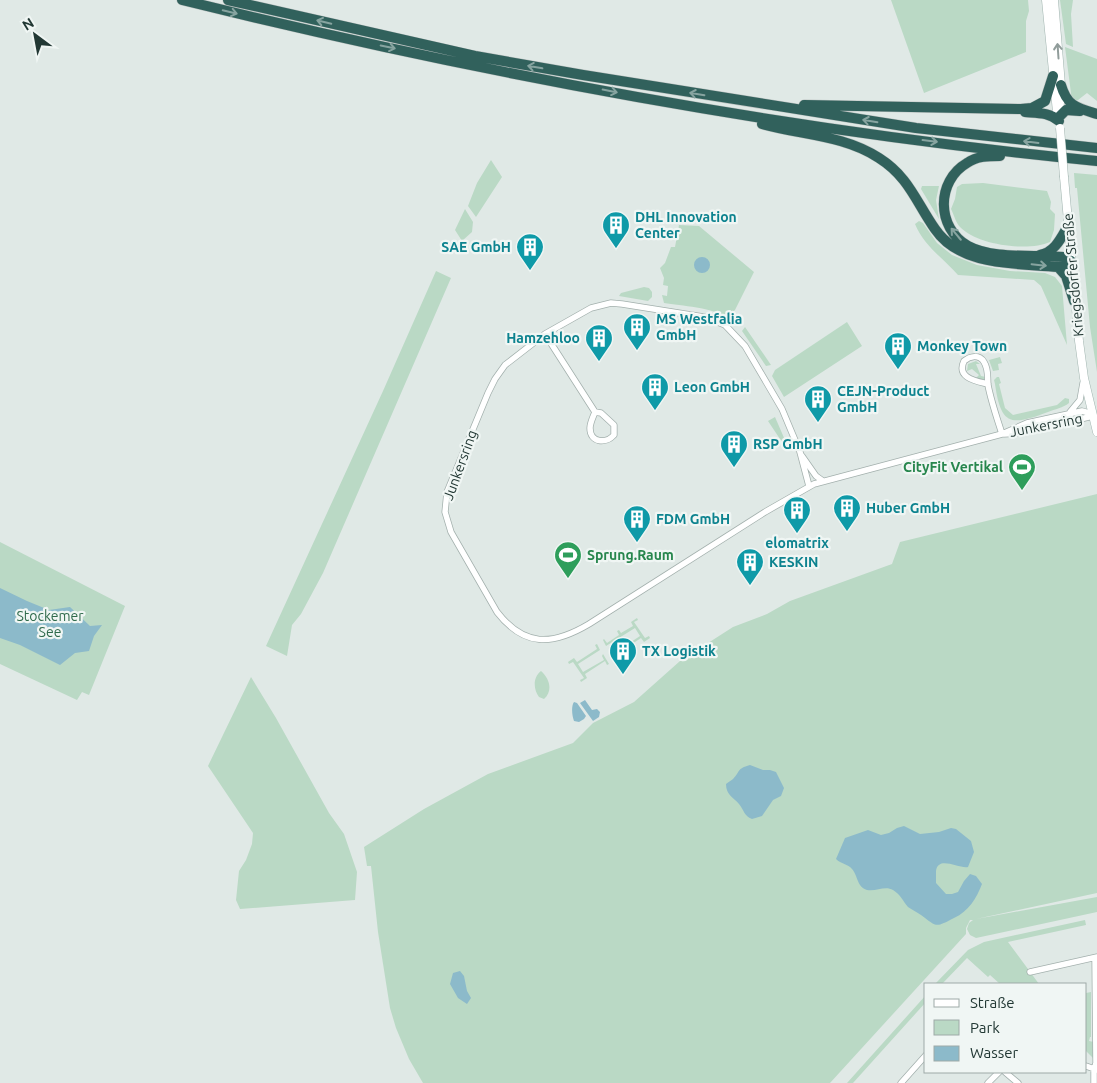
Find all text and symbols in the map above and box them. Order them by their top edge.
one-way arrow [221,8,237,17]
north arrow [10,10,60,60]
text: N [19,14,37,34]
one-way arrow [317,17,333,26]
one-way arrow [380,43,396,52]
one-way arrow [1054,44,1063,60]
one-way arrow [527,61,543,71]
one-way arrow [601,87,617,97]
one-way arrow [689,88,705,98]
one-way arrow [862,116,878,126]
one-way arrow [921,137,937,147]
one-way arrow [1023,137,1039,147]
place label: DHL Innovation Center [635,209,737,241]
building icon: DHL Innovation Center [601,210,631,249]
street label: Kriegsdorfer Straße [1060,213,1086,337]
one-way arrow [951,228,962,241]
building icon: SAE GmbH [515,232,545,271]
place label: SAE GmbH [441,239,511,255]
one-way arrow [1031,261,1047,270]
place label: MS Westfalia GmbH [656,311,742,343]
building icon: MS Westfalia GmbH [622,312,652,351]
building icon: Hamzehloo [584,323,614,362]
place label: Hamzehloo [506,330,580,346]
building icon: Monkey Town [883,331,913,370]
place label: Monkey Town [917,338,1007,354]
building icon: Leon GmbH [640,372,670,411]
place label: Leon GmbH [674,379,750,395]
place label: CEJN-Product GmbH [837,383,929,415]
building icon: CEJN-Product GmbH [803,384,833,423]
street label: Junkersring [1008,410,1084,440]
street label: Junkersring [440,428,480,502]
building icon: RSP GmbH [719,429,749,468]
place label: RSP GmbH [753,436,823,452]
sports icon: CityFit Vertikal [1007,452,1037,491]
place label: CityFit Vertikal [903,459,1003,475]
building icon: Huber GmbH [832,493,862,532]
building icon: elomatrix [782,495,812,534]
place label: Huber GmbH [866,500,950,516]
building icon: FDM GmbH [622,504,652,543]
place label: FDM GmbH [656,511,730,527]
place label: elomatrix [765,535,829,551]
sports icon: Sprung.Raum [553,540,583,579]
place label: Sprung.Raum [587,547,674,563]
building icon: KESKIN [735,547,765,586]
place label: KESKIN [769,554,819,570]
park label: Stockemer See [16,608,84,640]
building icon: TX Logistik [608,636,638,675]
place label: TX Logistik [642,643,716,659]
legend [924,983,1087,1073]
text: Straße [970,994,1014,1011]
text: Park [970,1019,1000,1036]
text: Wasser [970,1044,1019,1061]

